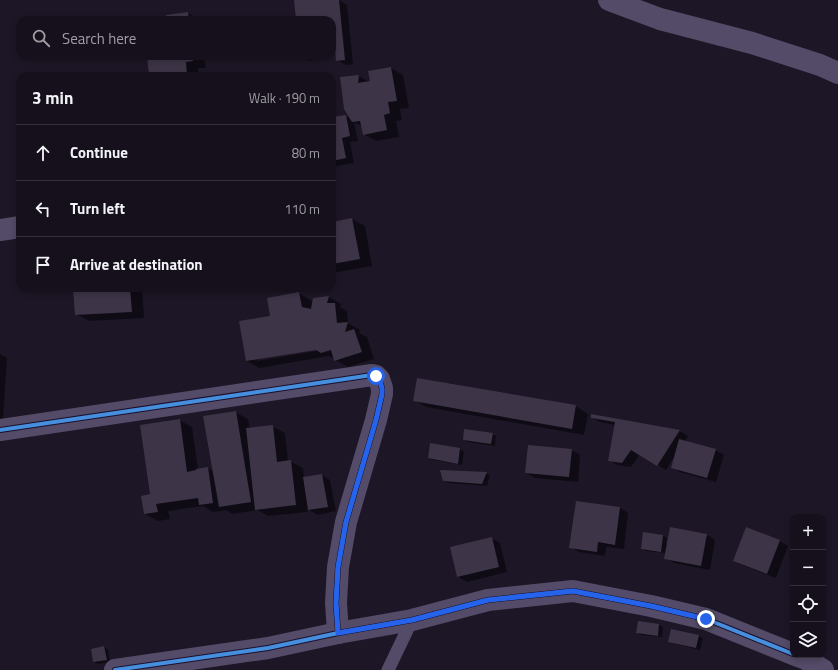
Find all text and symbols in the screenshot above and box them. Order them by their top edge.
search box [16,16,336,60]
icon: search [30,27,52,49]
text: Search here [62,27,136,50]
text: 3 min [32,85,73,111]
text: Walk · 190 m [249,88,320,108]
text: Continue [70,141,128,164]
icon: ahead [32,142,54,164]
text: 80 m [292,143,320,163]
text: Turn left [70,197,125,220]
icon: left [32,198,54,220]
text: 110 m [284,199,320,219]
text: Arrive at destination [70,253,203,276]
icon: arrive [32,254,54,276]
route start [367,367,385,385]
map controls [790,514,826,658]
button: + [790,514,826,550]
button: − [790,550,826,586]
button: locate [790,586,826,622]
route end [697,610,715,628]
button: layers [790,622,826,658]

